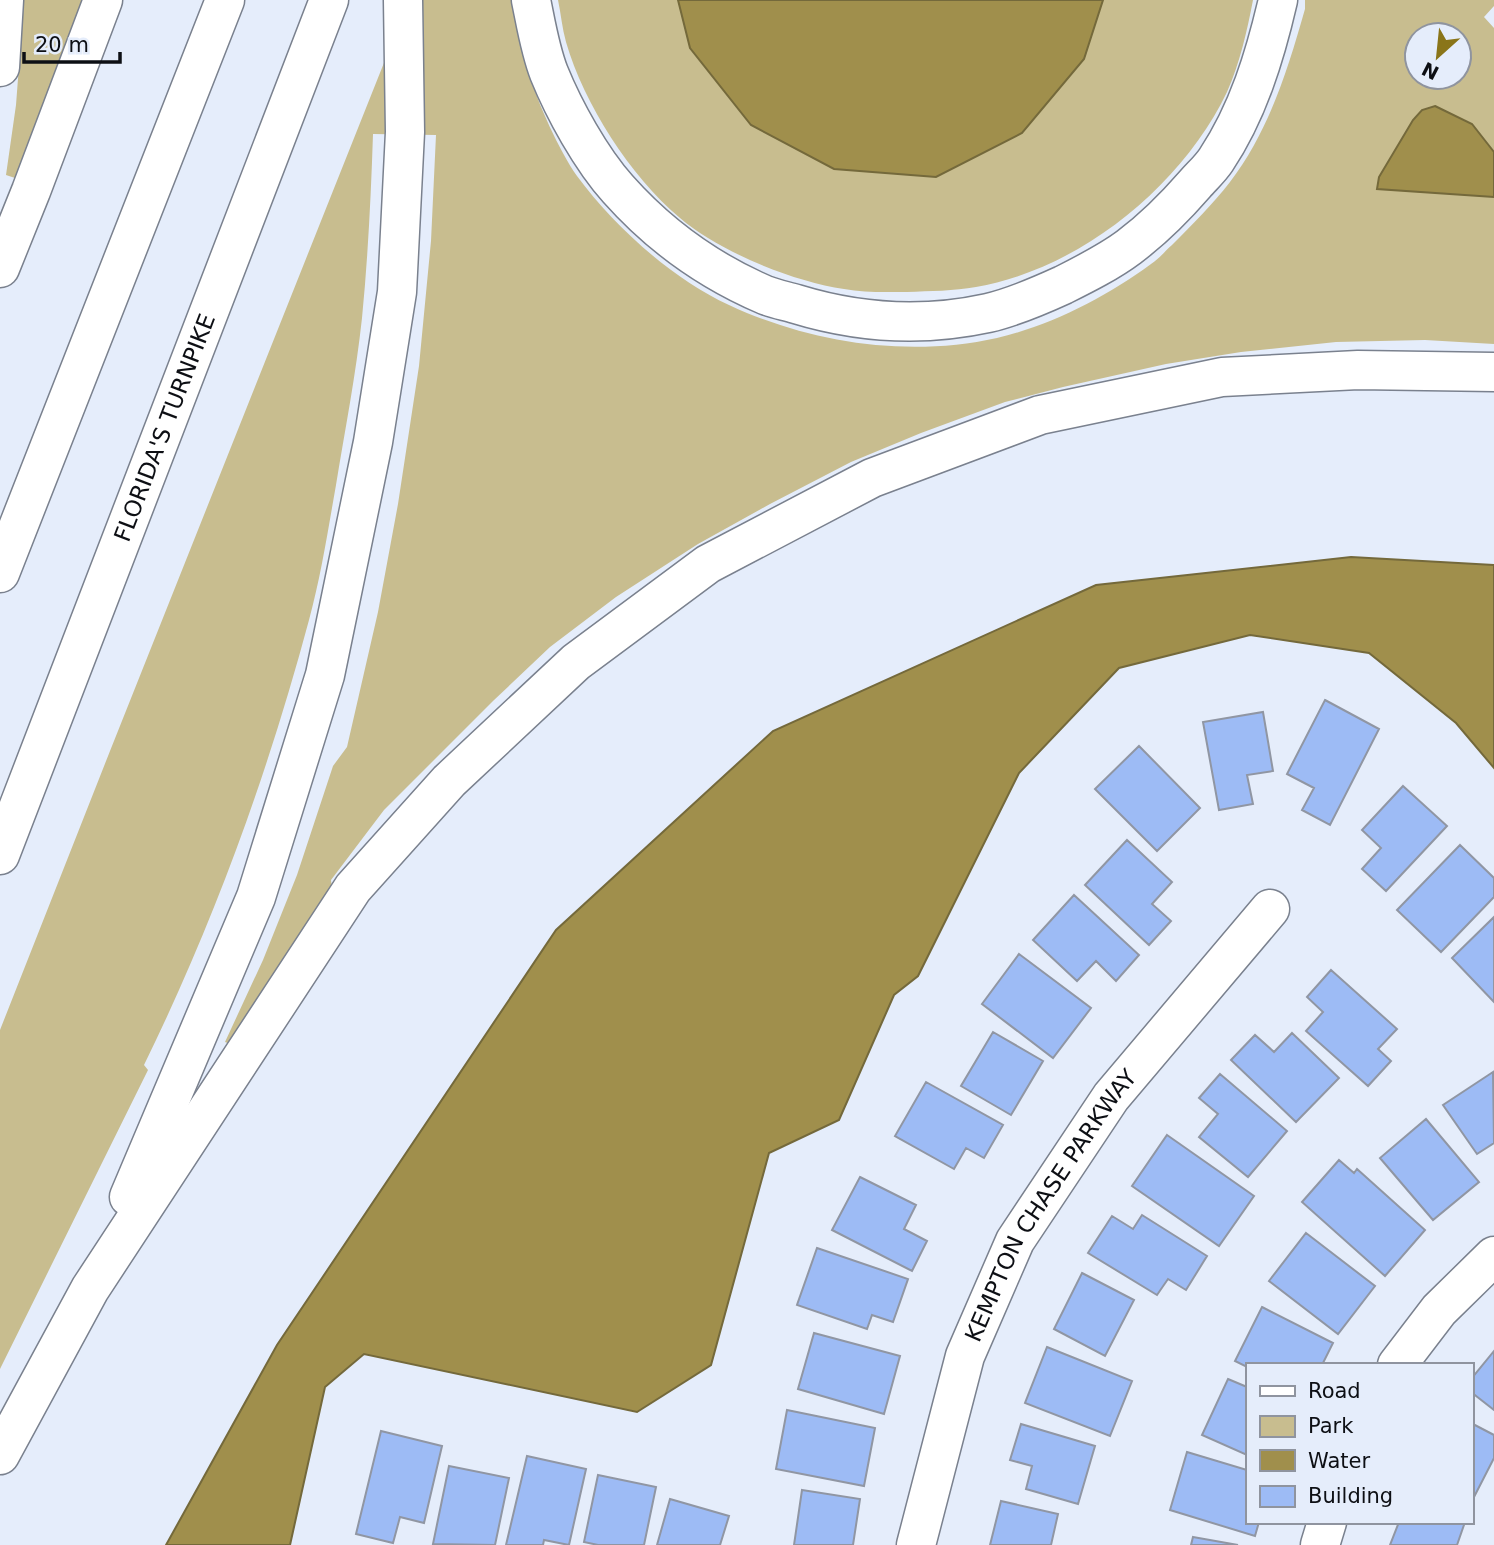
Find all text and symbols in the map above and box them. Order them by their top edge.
scale bar [24,21,121,65]
north arrow [1403,21,1473,91]
text: 20 m [35,33,89,57]
text: N [1418,58,1442,85]
street label: FLORIDA'S TURNPIKE [109,310,220,545]
street label: KEMPTON CHASE PARKWAY [960,1063,1142,1346]
legend [1246,1363,1473,1524]
text: Road [1308,1379,1361,1403]
text: Park [1308,1414,1354,1438]
text: Water [1308,1449,1370,1473]
text: Building [1308,1484,1393,1508]

